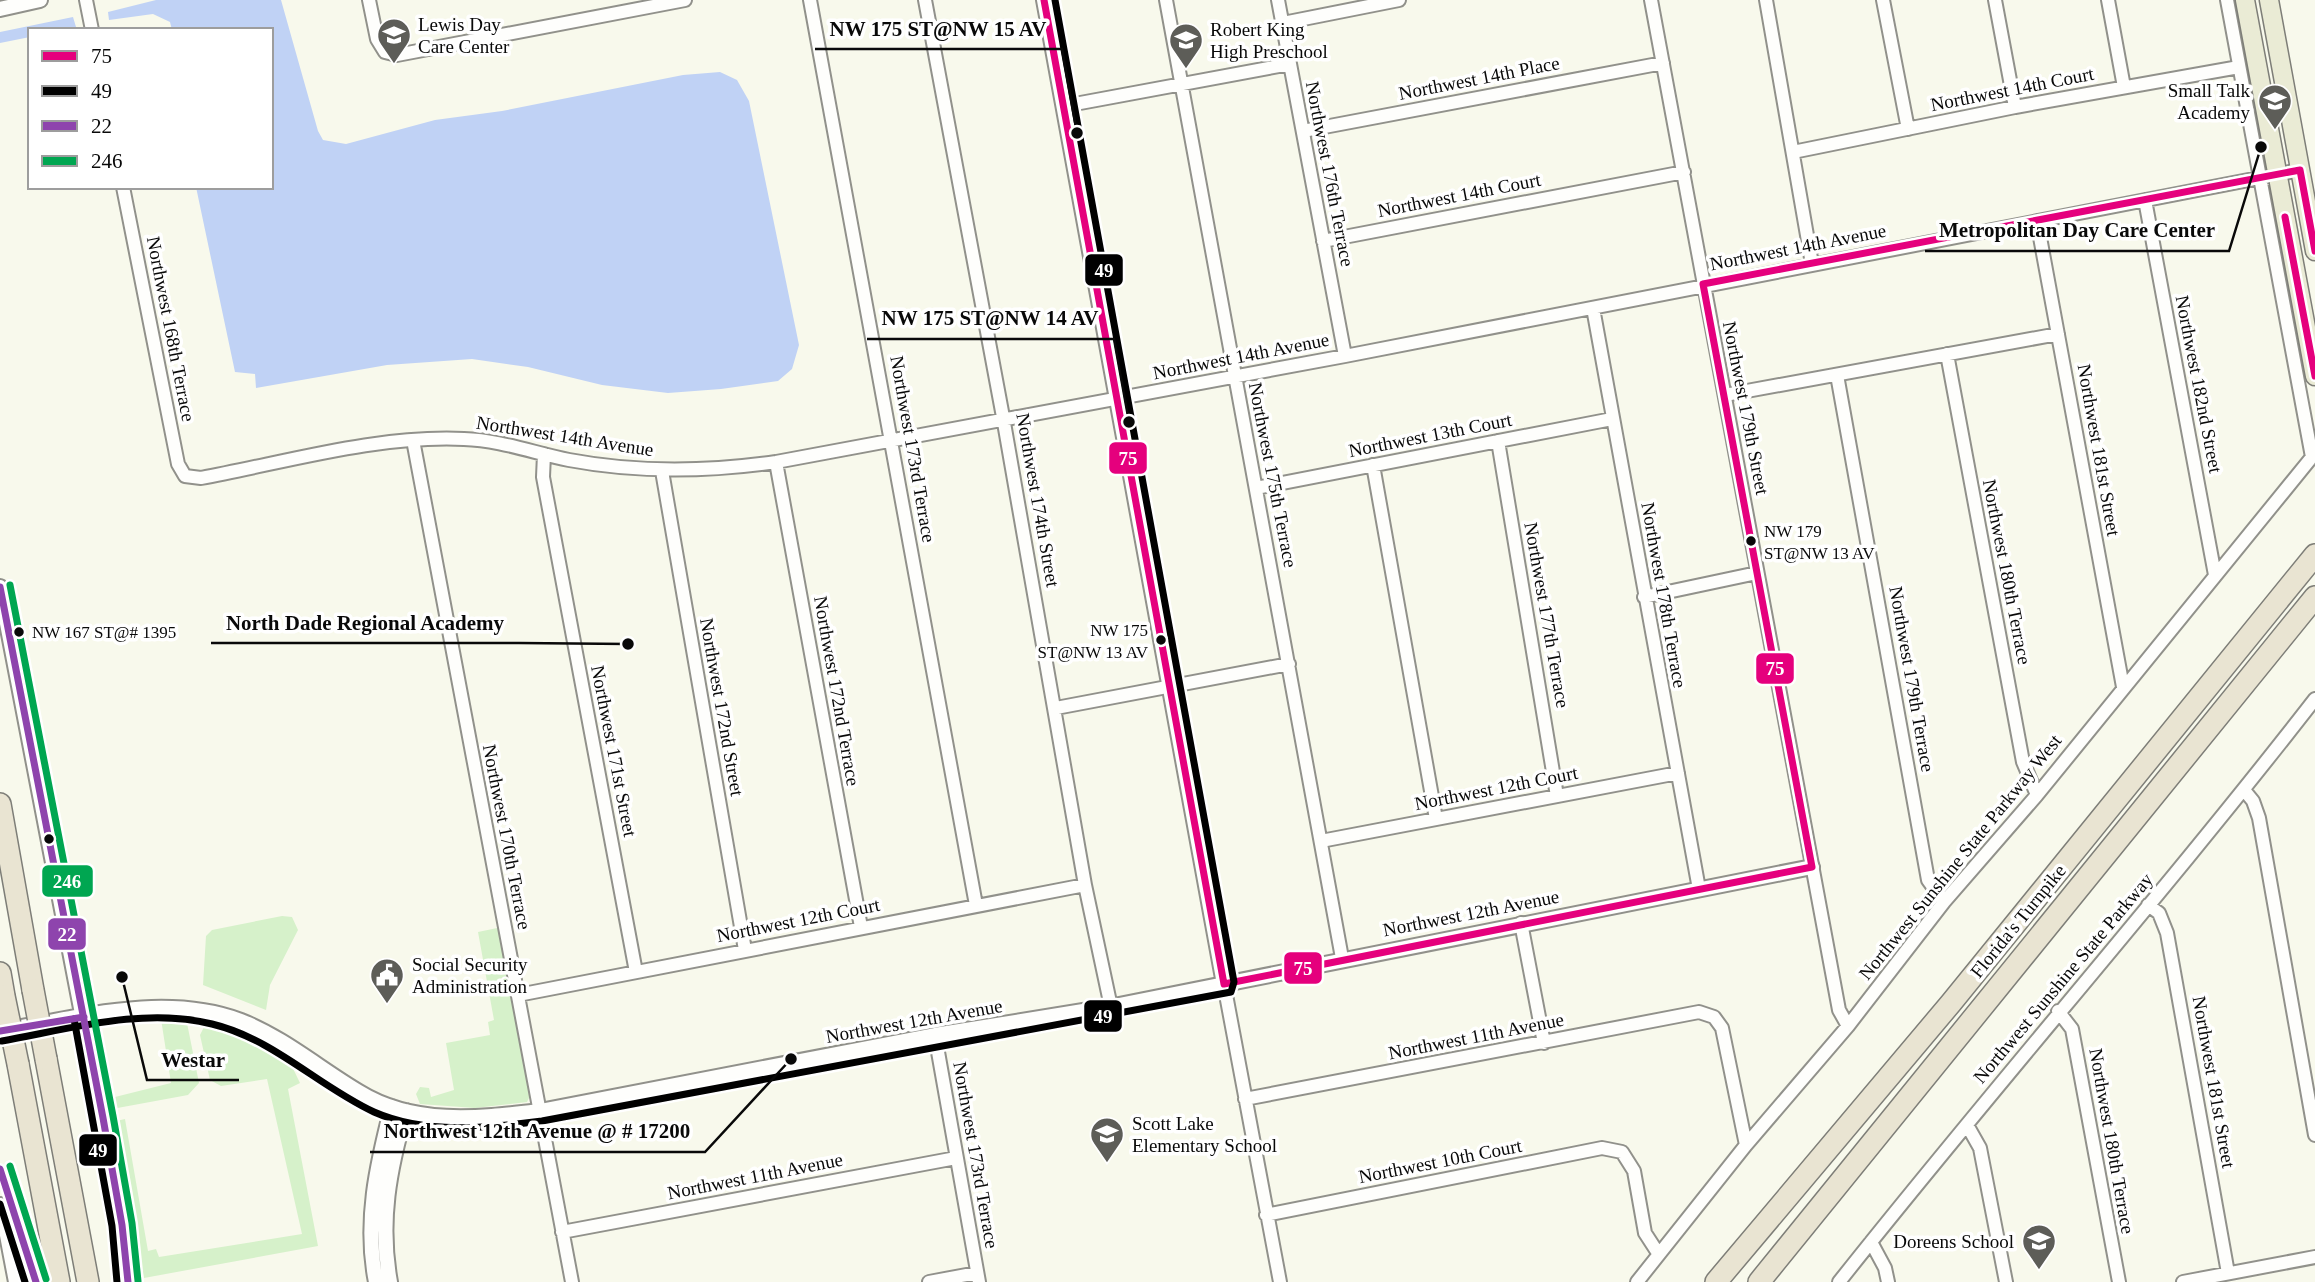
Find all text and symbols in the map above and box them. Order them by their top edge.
callout: NW 175 ST@NW 15 AV [815,7,1062,49]
place label: Lewis Day Care Center [418,14,510,57]
school or university icon: Lewis Day Care Center [375,16,413,65]
text: NW 175 ST@NW 15 AV [830,17,1046,41]
place label: Robert King High Preschool [1210,19,1328,62]
school or university icon: Robert King High Preschool [1167,21,1205,70]
legend [28,28,273,189]
text: 75 [91,44,112,68]
street label: Northwest 14th Place [1397,52,1561,104]
street label: Northwest 14th Court [1929,63,2096,115]
text: 49 [91,79,112,103]
street label: Northwest 176th Terrace [1302,80,1358,268]
place label: Small Talk Academy [2168,80,2251,123]
school or university icon: Small Talk Academy [2256,82,2294,131]
text: 22 [91,114,112,138]
text: 246 [91,149,123,173]
street label: Northwest 14th Court [1376,169,1543,221]
callout: Metropolitan Day Care Center [1925,209,2229,251]
text: Metropolitan Day Care Center [1939,218,2215,242]
street label: Northwest 14th Avenue [1708,220,1888,274]
street label: Northwest 168th Terrace [143,235,199,423]
line badge: 49 [1084,253,1124,287]
text: 49 [1095,260,1114,281]
street label: Northwest 182nd Street [2171,293,2227,475]
callout: NW 175 ST@NW 14 AV [867,297,1114,339]
text: NW 175 ST@NW 14 AV [882,306,1098,330]
street label: Northwest 179th Street [1719,319,1773,497]
street label: Northwest 14th Avenue [1151,329,1331,383]
street label: Northwest 173rd Terrace [886,354,940,544]
street label: Northwest 181st Street [2074,362,2125,538]
street label: Northwest 175th Terrace [1245,381,1301,569]
street label: Northwest 13th Court [1347,409,1514,461]
street label: Northwest 174th Street [1012,411,1064,589]
street label: Northwest 14th Avenue [475,412,655,460]
line badge: 75 [1108,441,1148,475]
text: 75 [1119,448,1138,469]
street label: Northwest 180th Terrace [1979,478,2035,666]
street label: Northwest 178th Terrace [1637,500,1691,690]
street label: Northwest 177th Terrace [1520,520,1574,710]
place label: NW 179 ST@NW 13 AV [1764,522,1875,563]
marker: NW 179 ST@NW 13 AV [1744,534,1758,548]
street label: Northwest 179th Terrace [1885,584,1939,774]
street label: Northwest 172nd Terrace [810,594,864,788]
callout: North Dade Regional Academy [211,601,519,643]
text: North Dade Regional Academy [226,611,505,635]
street label: Northwest 172nd Street [696,616,748,798]
place label: NW 175 ST@NW 13 AV [1038,621,1149,662]
place label: NW 167 ST@# 1395 [32,623,176,642]
marker: NW 167 ST@# 1395 [12,625,26,639]
marker: NW 175 ST@NW 13 AV [1154,633,1168,647]
line badge: 75 [1755,652,1795,685]
text: 75 [1766,658,1785,679]
street label: Northwest 171st Street [587,664,641,839]
street label: Northwest Sunshine State Parkway West [1854,729,2066,985]
street label: Northwest 170th Terrace [479,743,535,931]
street label: Northwest 12th Court [1413,762,1580,814]
unlabelled marker [42,832,56,846]
street label: Florida's Turnpike [1966,860,2070,982]
line badge: 246 [41,864,94,898]
street label: Northwest Sunshine State Parkway [1968,868,2158,1088]
text: 246 [53,871,81,892]
street label: Northwest 12th Avenue [1381,886,1561,940]
street label: Northwest 12th Court [715,894,882,946]
line badge: 22 [47,917,87,951]
text: 22 [58,924,77,945]
line badge: 75 [1283,951,1323,985]
place label: Social Security Administration [412,954,528,997]
public building icon: Social Security Administration [368,956,406,1005]
text: 75 [1294,958,1313,979]
street label: Northwest 181st Street [2189,994,2240,1170]
street label: Northwest 12th Avenue [824,995,1004,1047]
line badge: 49 [1083,999,1123,1033]
text: 49 [1094,1006,1113,1027]
street label: Northwest 11th Avenue [1386,1009,1566,1063]
callout: Westar [147,1038,239,1080]
street label: Northwest 180th Terrace [2085,1046,2139,1236]
text: Westar [161,1048,225,1072]
street label: Northwest 173rd Terrace [949,1060,1003,1250]
callout: Northwest 12th Avenue @ # 17200 [370,1110,705,1152]
place label: Scott Lake Elementary School [1132,1113,1277,1156]
school or university icon: Scott Lake Elementary School [1088,1115,1126,1164]
text: Northwest 12th Avenue @ # 17200 [384,1119,690,1143]
line badge: 49 [78,1133,118,1167]
street label: Northwest 10th Court [1357,1135,1524,1187]
text: 49 [89,1140,108,1161]
street label: Northwest 11th Avenue [665,1149,845,1203]
school or university icon: Doreens School [2020,1222,2058,1271]
place label: Doreens School [1893,1231,2014,1252]

